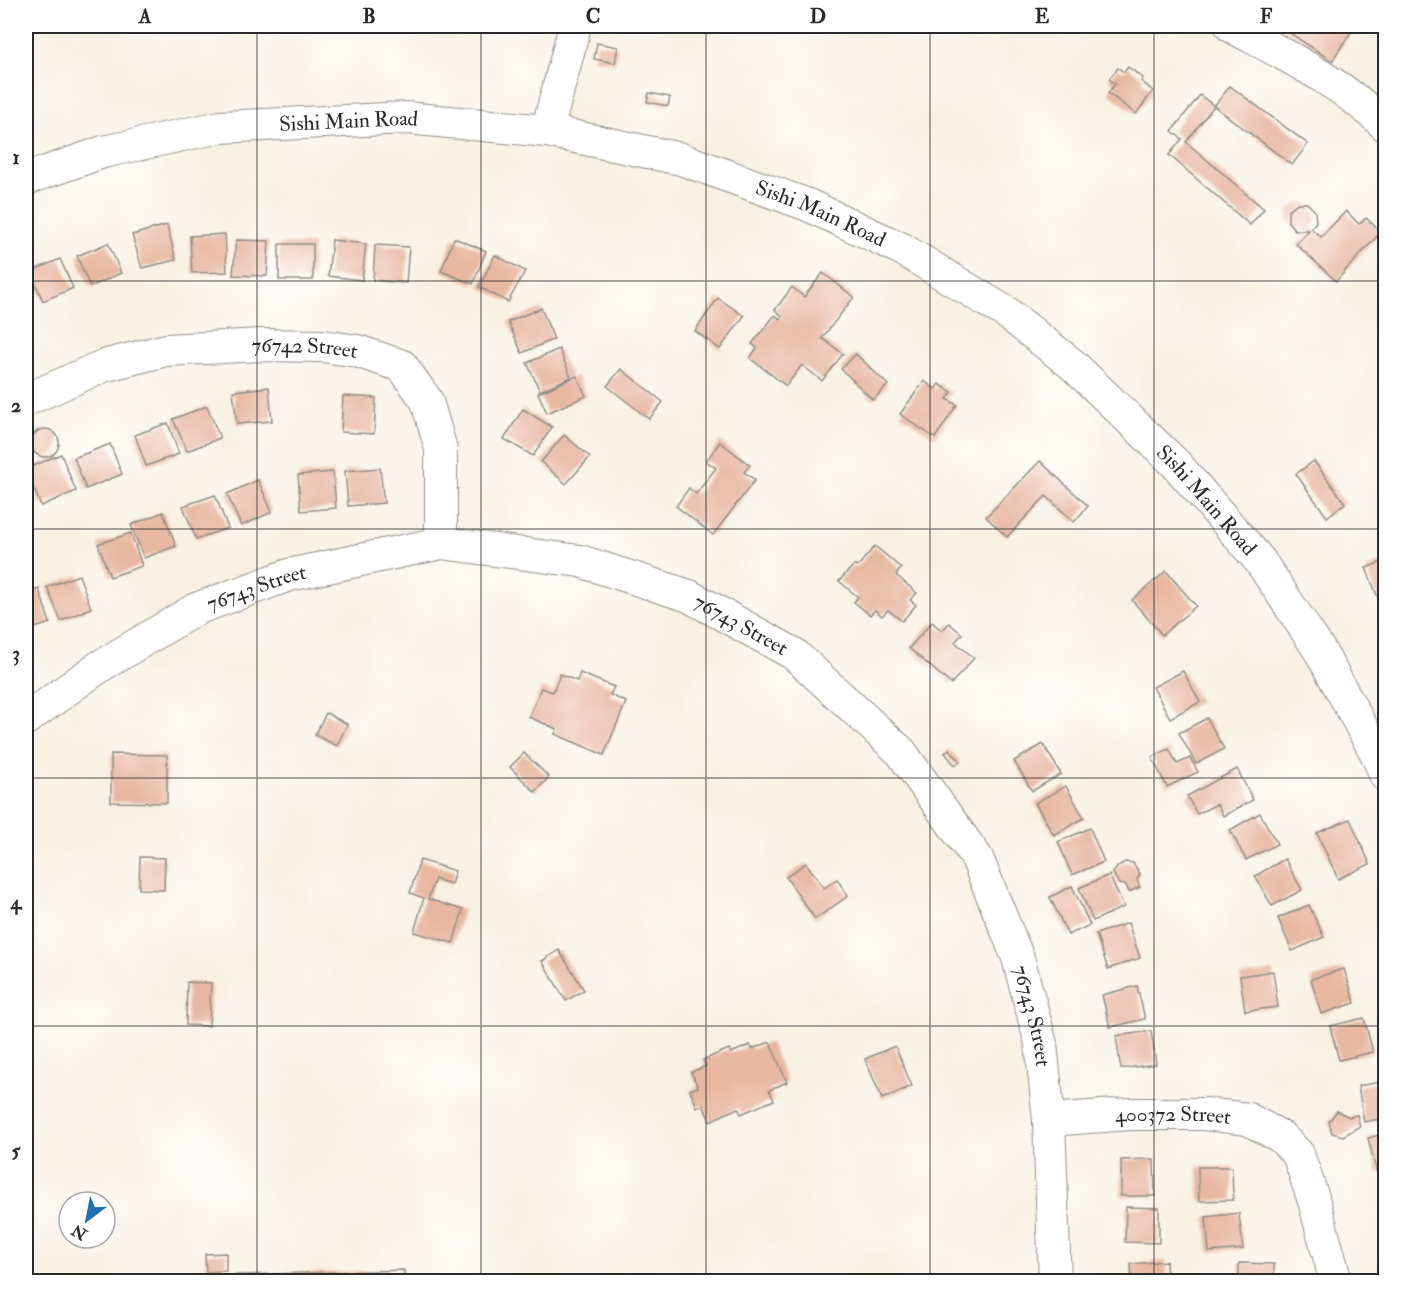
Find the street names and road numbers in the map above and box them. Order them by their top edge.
street label: Sishi Main Road [279,105,420,138]
street label: Sishi Main Road [752,174,891,254]
street label: 76742 Street [251,332,360,365]
street label: Sishi Main Road [1150,439,1263,562]
street label: 76743 Street [203,559,309,618]
street label: 76743 Street [689,588,793,662]
street label: 76743 Street [1007,962,1056,1068]
street label: 400372 Street [1114,1101,1232,1131]

